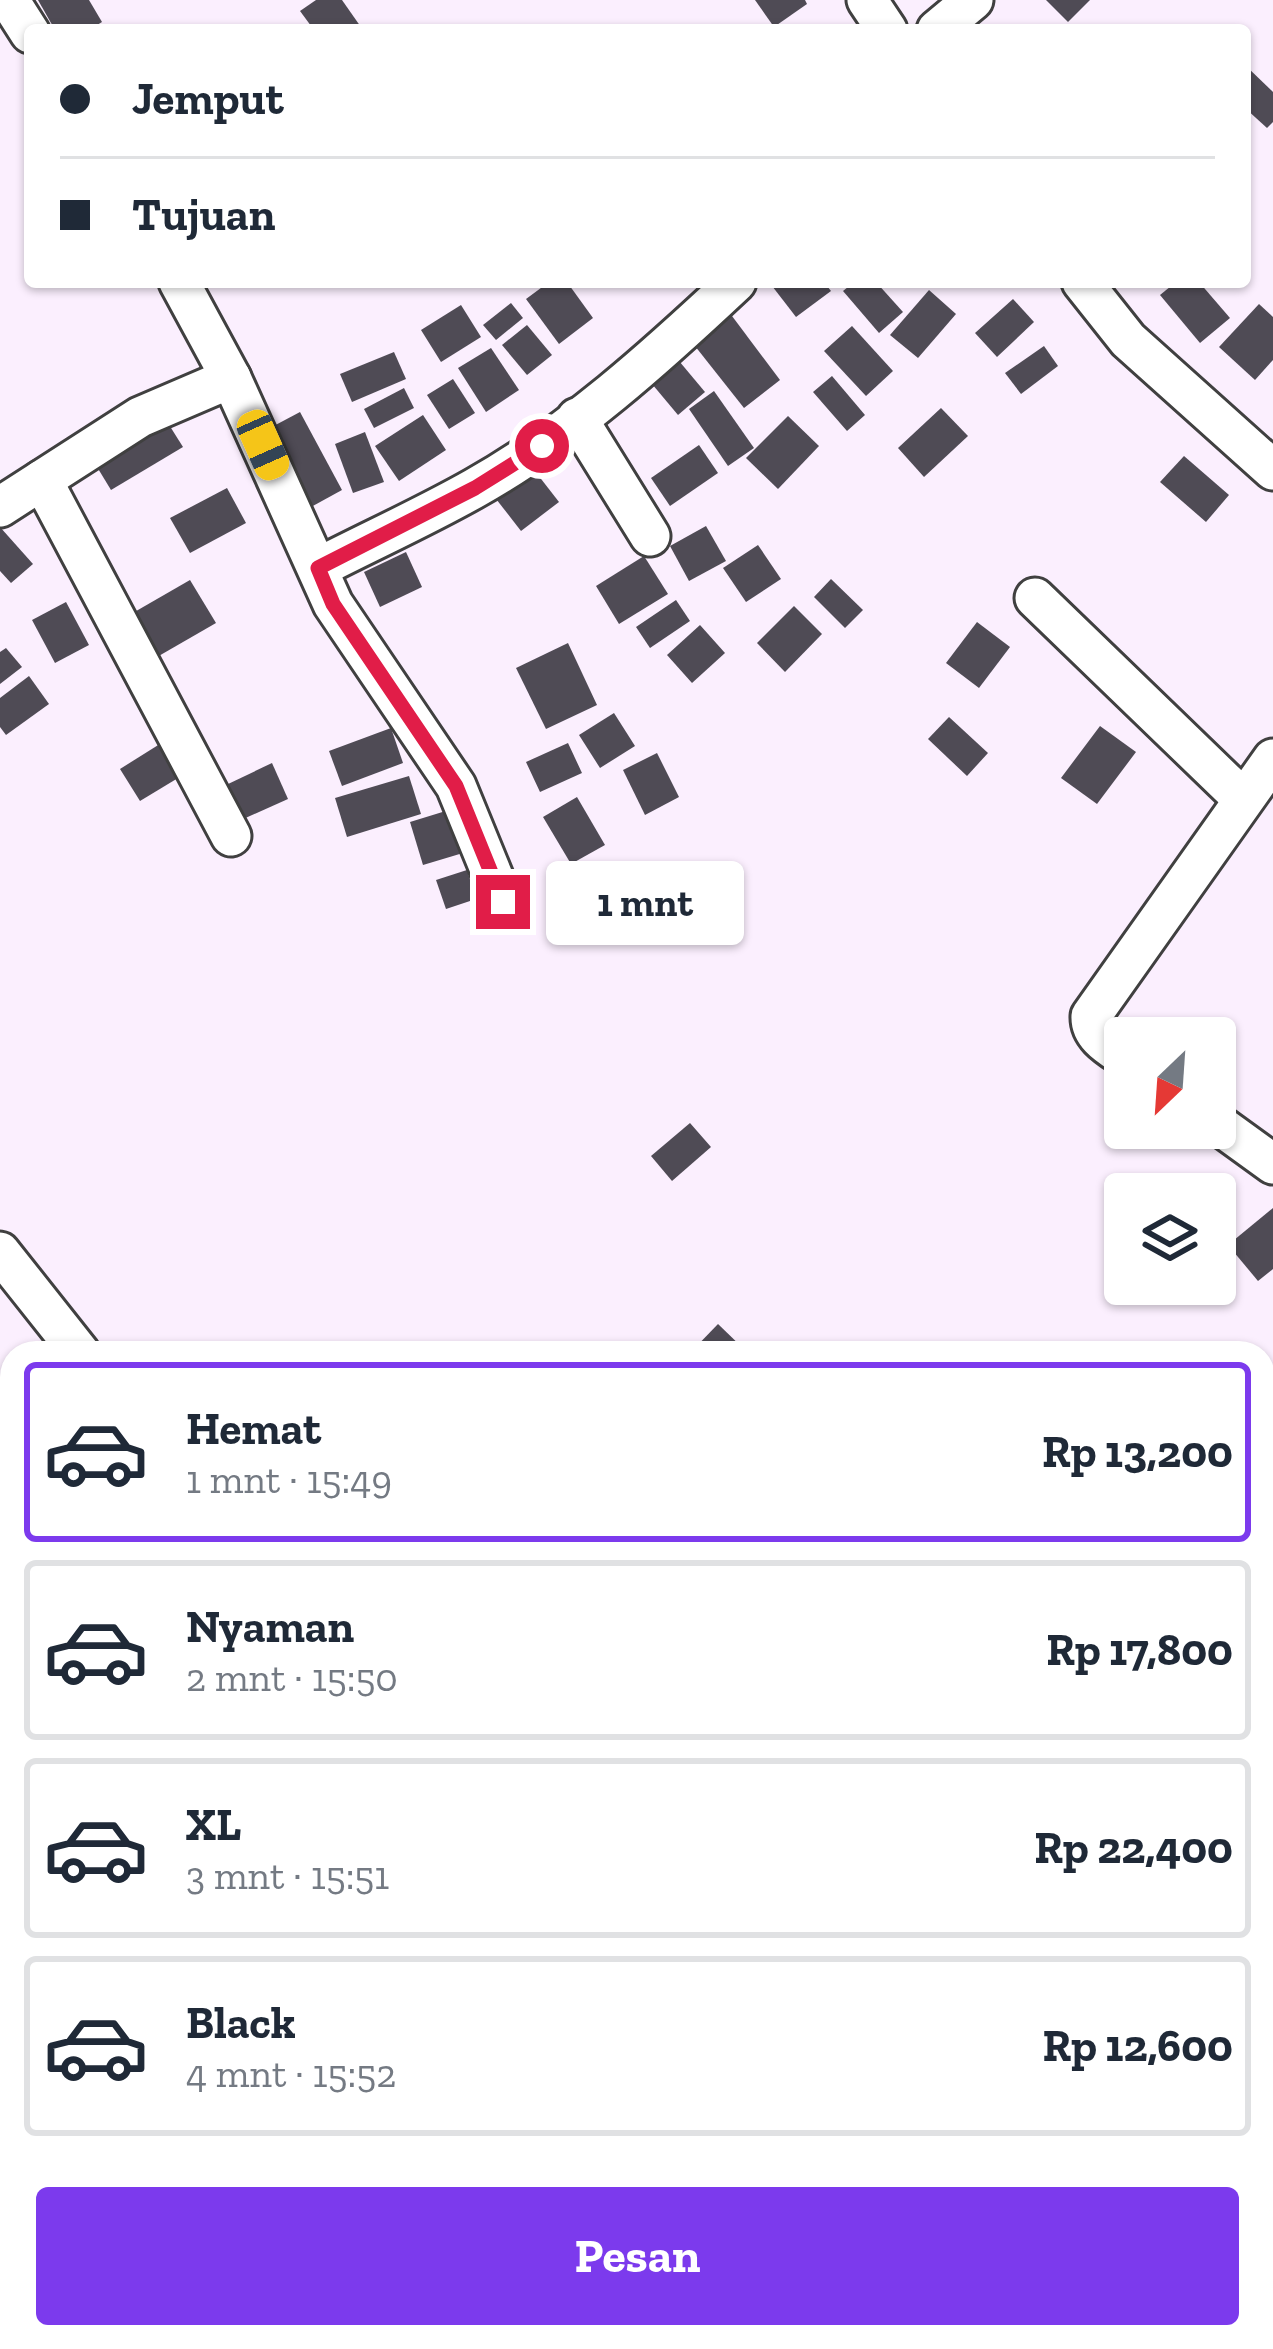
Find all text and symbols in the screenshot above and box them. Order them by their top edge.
text: Jemput [132,72,284,126]
text: Tujuan [132,188,275,242]
car [232,405,294,485]
route start [515,419,569,473]
callout: 1 mnt [545,860,743,944]
route end [476,875,530,929]
text: 1 mnt [597,879,693,926]
north arrow [1104,1017,1236,1149]
map controls [1104,1017,1236,1305]
button: layers [1104,1173,1236,1305]
icon: car [42,1398,150,1506]
text: Hemat [186,1402,321,1456]
text: Rp 13,200 [1042,1425,1233,1479]
text: 1 mnt · 15:49 [186,1456,392,1503]
icon: car [42,1596,150,1704]
text: Nyaman [186,1600,354,1654]
text: Rp 17,800 [1046,1623,1233,1677]
text: 2 mnt · 15:50 [186,1654,398,1701]
icon: car [42,1794,150,1902]
text: XL [186,1798,241,1852]
text: Rp 22,400 [1034,1821,1233,1875]
text: 3 mnt · 15:51 [186,1852,389,1899]
icon: car [42,1992,150,2100]
text: Black [186,1996,296,2050]
text: Rp 12,600 [1043,2019,1233,2073]
text: 4 mnt · 15:52 [186,2050,396,2097]
button: Pesan [36,2187,1239,2325]

